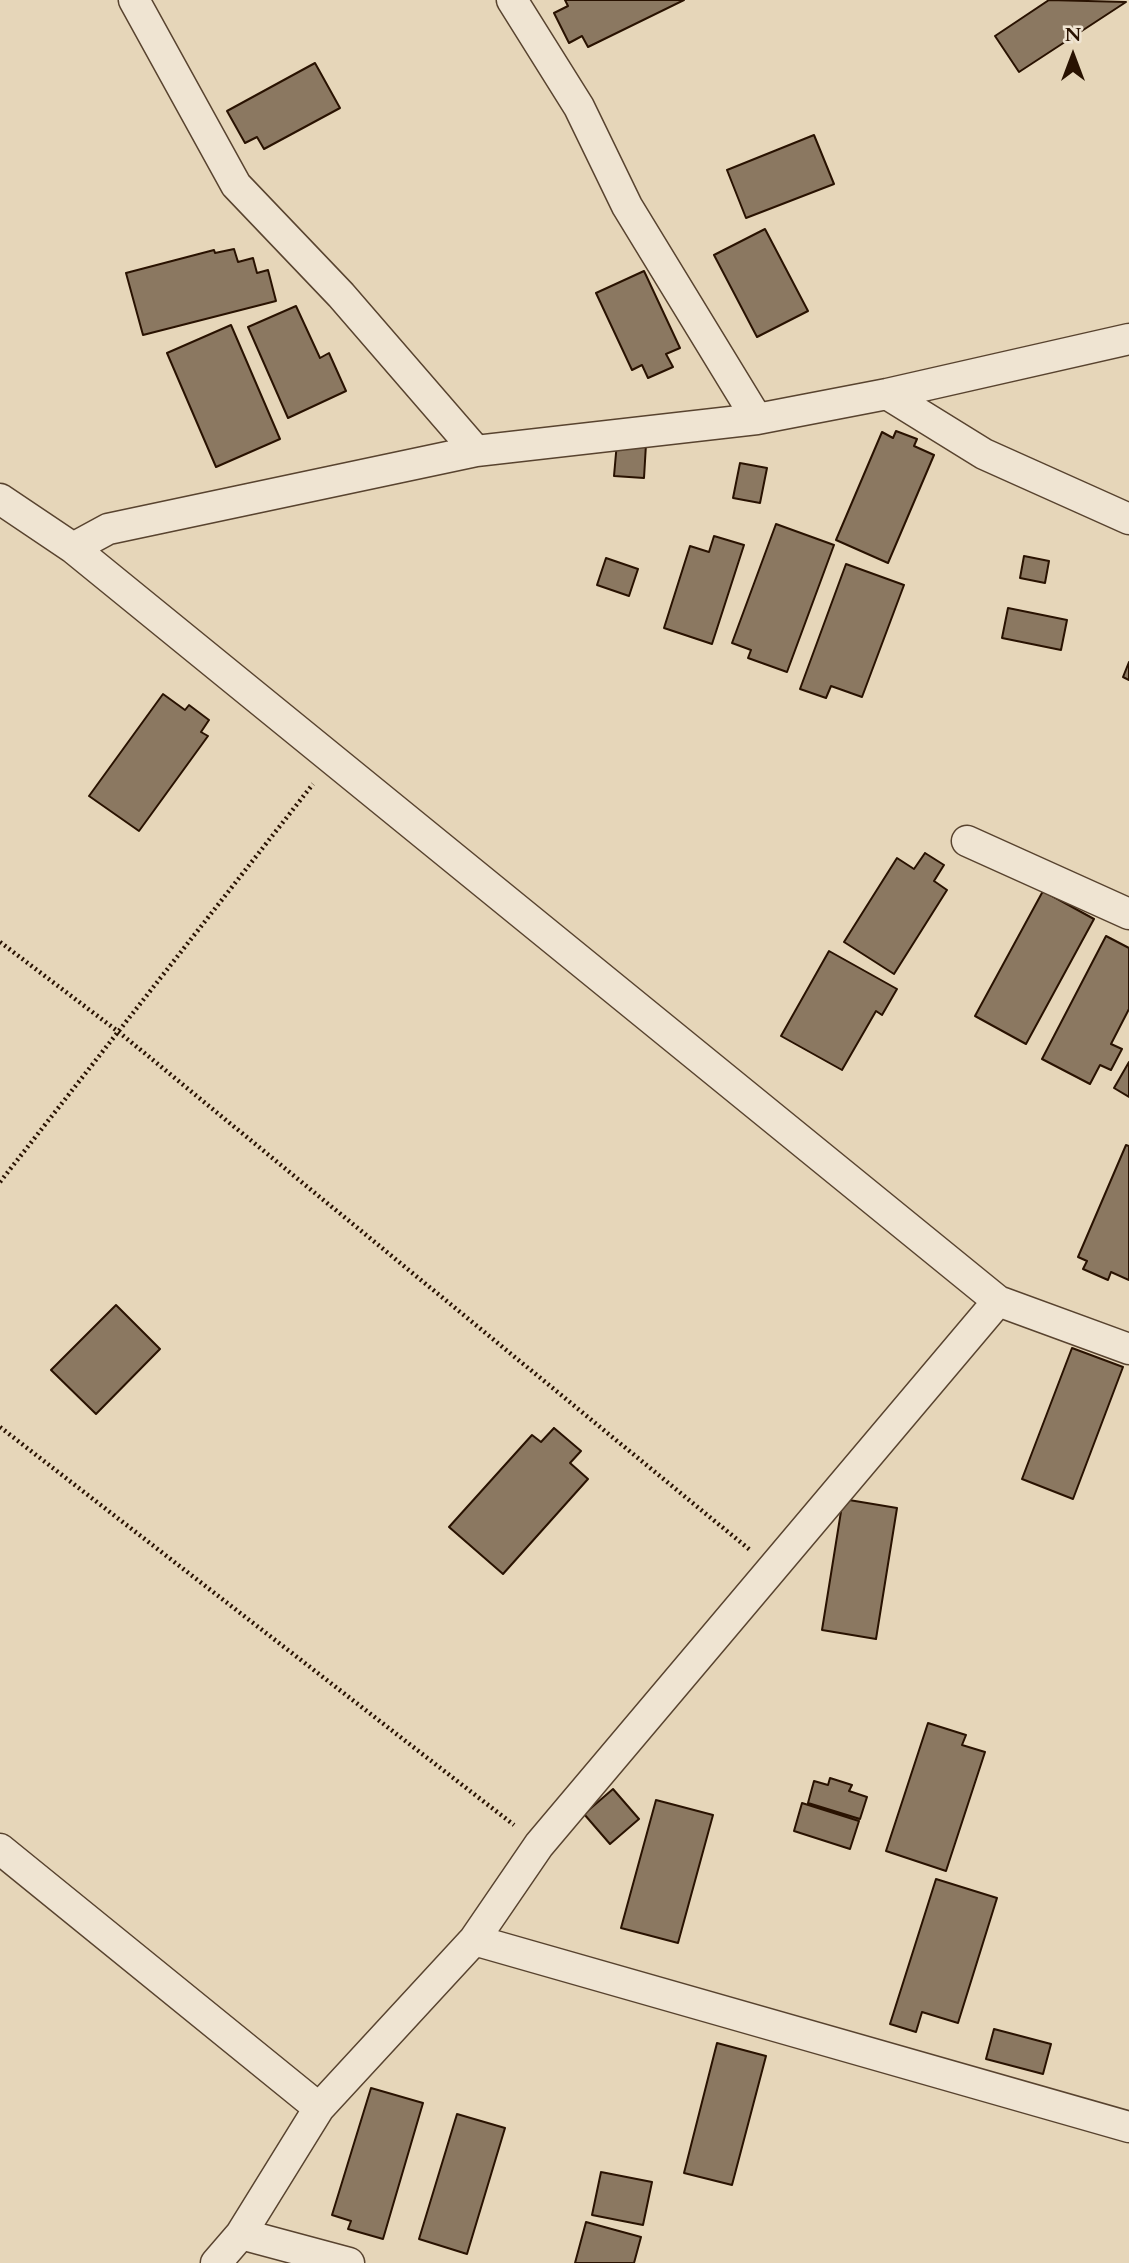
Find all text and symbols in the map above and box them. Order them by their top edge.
north arrow [1038,21,1108,91]
text: N [1065,22,1081,48]

